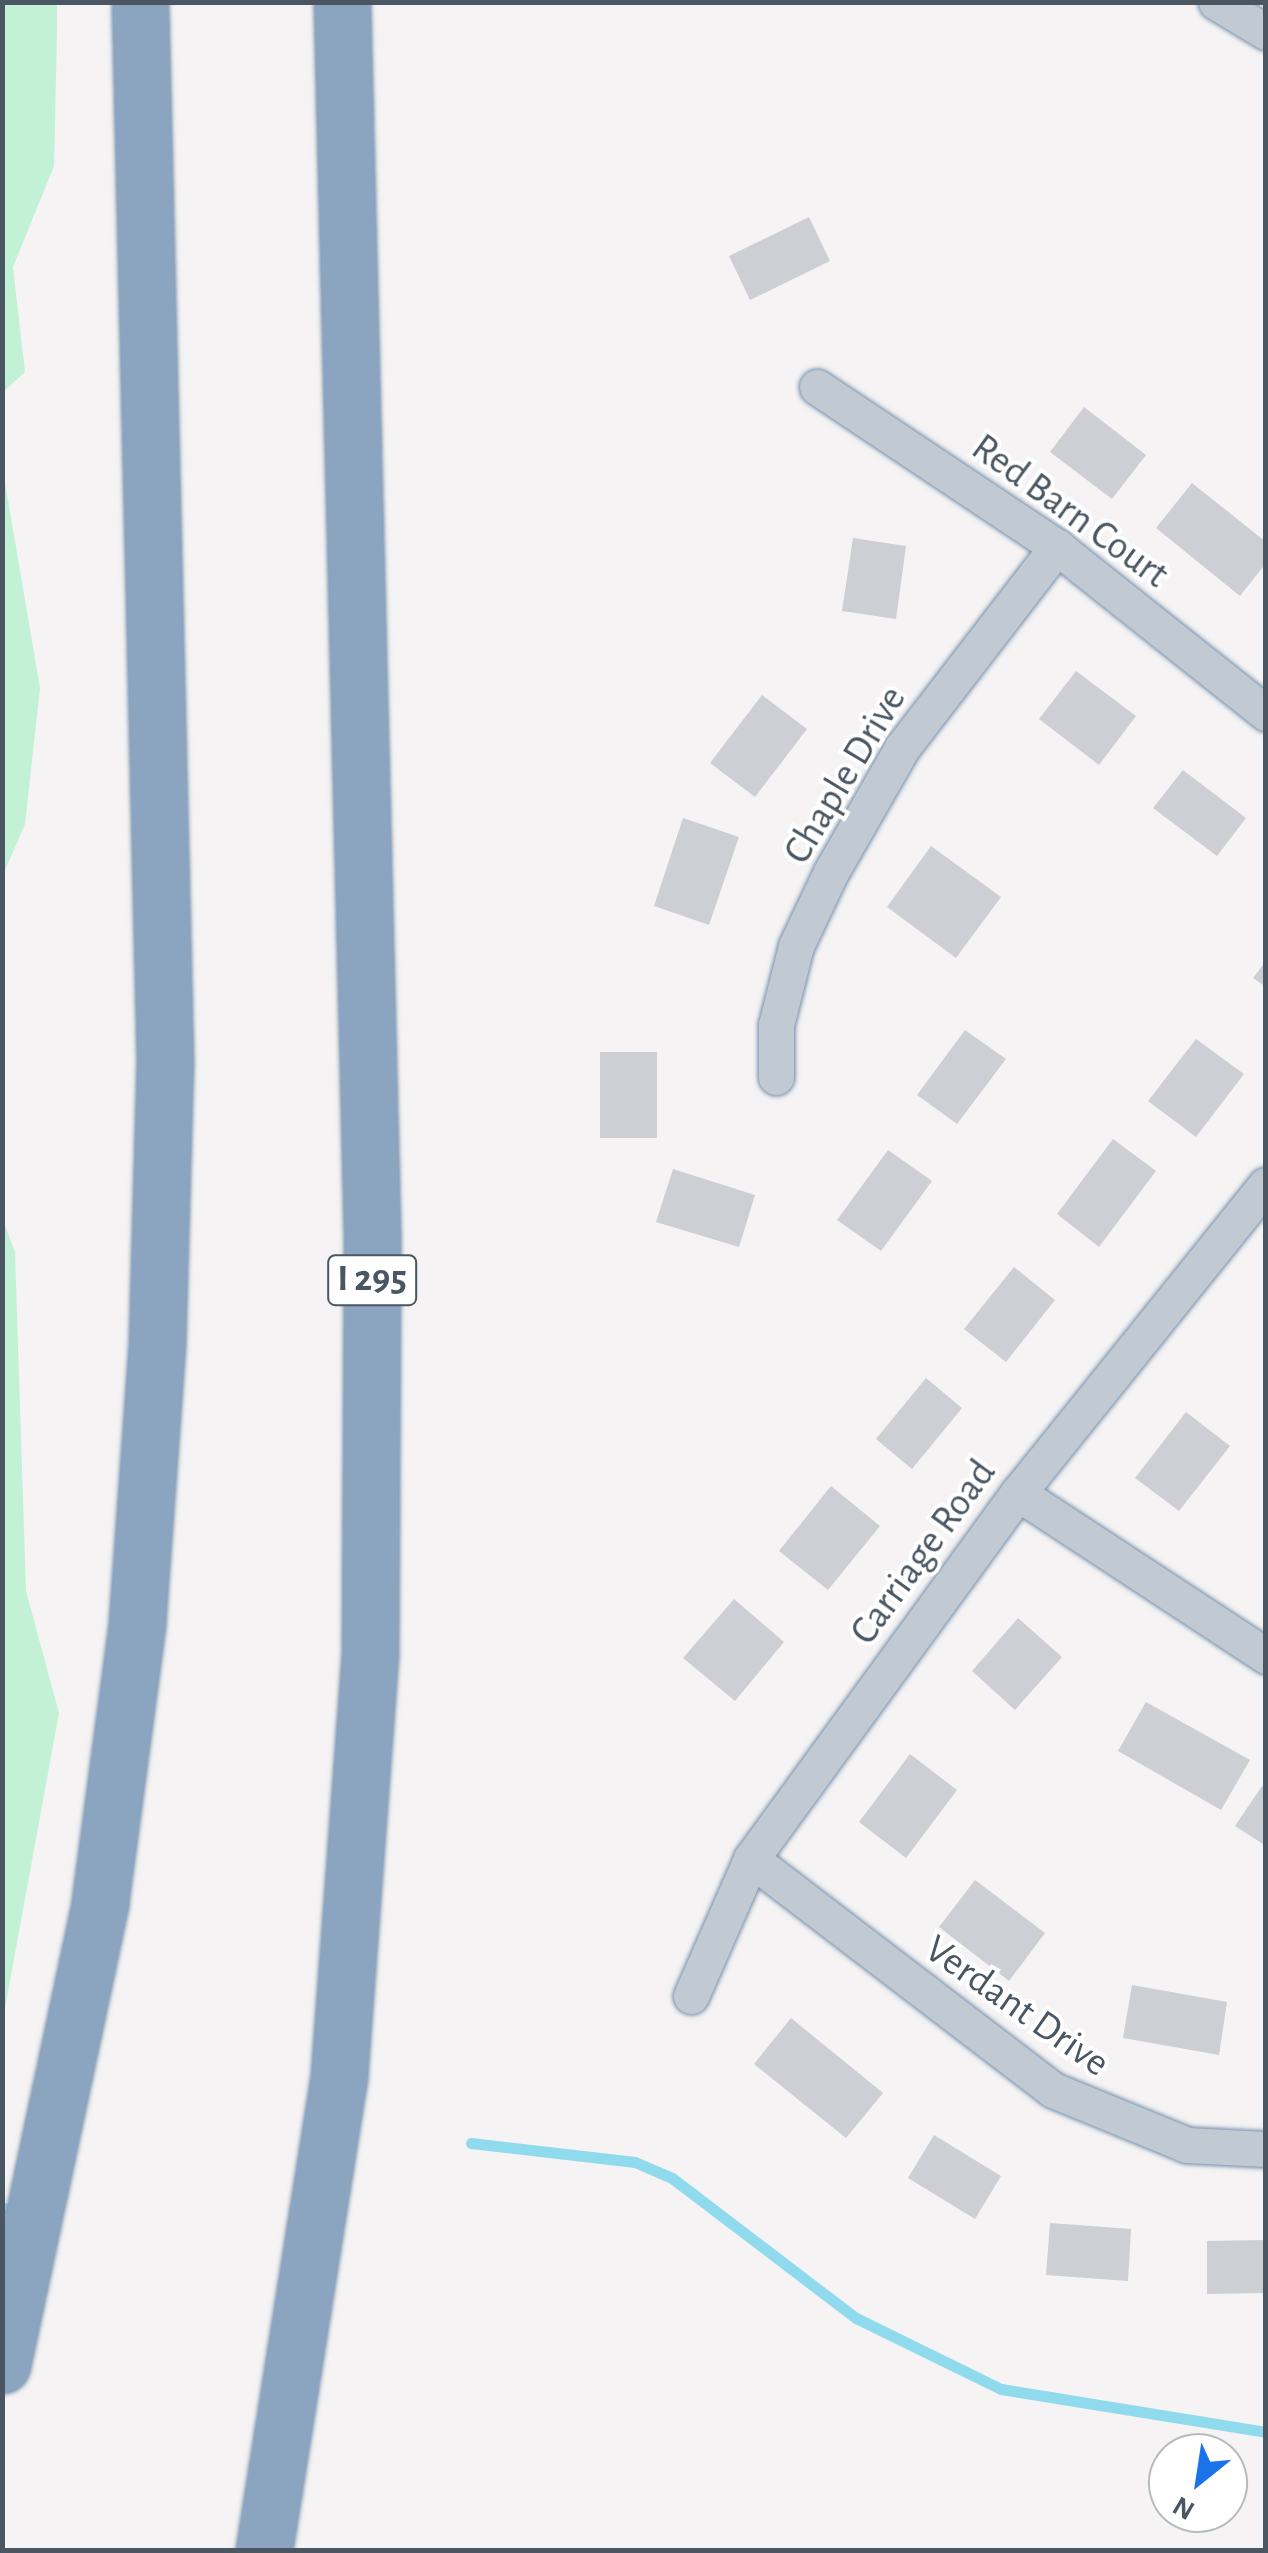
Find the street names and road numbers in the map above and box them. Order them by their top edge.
street label: Red Barn Court [962,424,1178,598]
street label: Chaple Drive [773,678,917,872]
road number: I 295 [327,1247,417,1313]
street label: Carriage Road [840,1450,1006,1654]
street label: Verdant Drive [916,1925,1118,2087]

